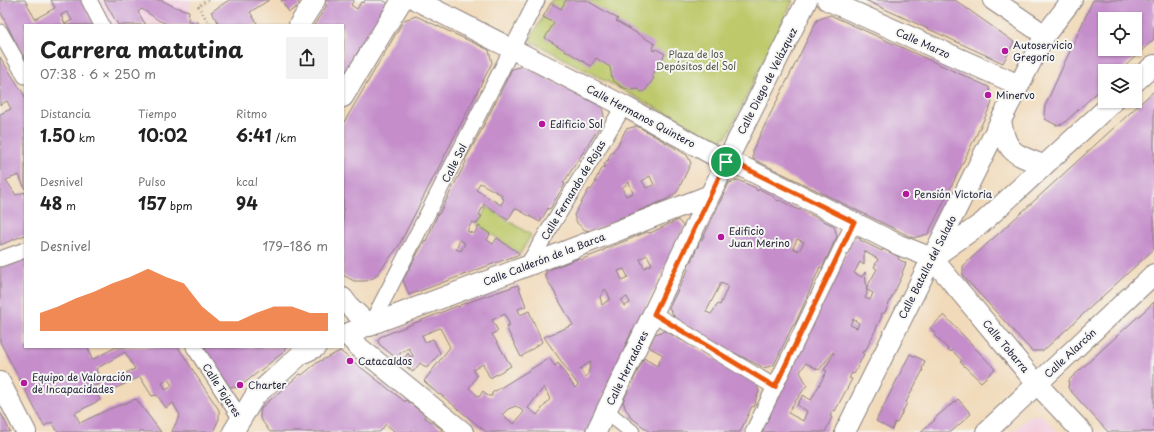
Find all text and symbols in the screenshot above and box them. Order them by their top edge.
map controls [1098,12,1142,108]
button: locate [1098,12,1142,56]
street label: Calle Marzo [894,24,953,61]
street label: Calle Diego de Velázquez [733,25,800,137]
text: Carrera matutina [40,32,243,65]
button: share [286,37,328,79]
place label: Autoservicio Gregorio [1013,37,1073,64]
park label: Plaza de los Depósitos del Sol [656,46,736,73]
marker: Autoservicio Gregorio [1000,46,1010,56]
text: 07:38 · 6 × 250 m [40,64,156,83]
button: layers [1098,64,1142,108]
street label: Calle Hermanos Quintero [584,80,699,151]
place label: Minervo [996,87,1035,102]
marker: Minervo [983,90,993,100]
text: Distancia [40,105,91,122]
text: Tiempo [138,105,177,122]
text: Ritmo [236,105,267,122]
place label: Edificio Sol [550,116,603,131]
marker: Edificio Sol [537,119,547,129]
text: 1.50 [40,122,75,148]
text: 10:02 [138,122,188,148]
text: 6:41 [236,122,272,148]
text: km [75,129,95,146]
text: /km [272,129,296,146]
street label: Calle Fernando de Rojas [537,137,609,242]
street label: Calle Sol [437,141,470,185]
pin [709,145,743,179]
icon: arrive [715,151,737,173]
text: Desnivel [40,173,83,190]
text: Pulso [138,173,166,190]
text: kcal [236,173,258,190]
place label: Pensión Victoria [914,186,993,201]
marker: Pensión Victoria [901,189,911,199]
text: 48 [40,190,62,216]
text: 157 [138,190,166,216]
text: 94 [236,190,258,216]
text: m [62,197,76,214]
text: bpm [166,197,193,214]
street label: Calle Batalla del Salado [894,212,959,321]
place label: Edificio Juan Merino [729,223,790,250]
street label: Calle Calderón de la Barca [481,228,608,289]
marker: Edificio Juan Merino [716,232,726,242]
text: Desnivel [40,236,91,255]
text: 179–186 m [262,236,328,255]
street label: Calle Tobarra [980,316,1034,376]
street label: Calle Alarcón [1040,325,1099,381]
street label: Calle Herradores [602,328,651,408]
place label: Catacaldos [358,353,413,368]
marker: Catacaldos [345,356,355,366]
street label: Calle Tejares [199,360,246,420]
place label: Equipo de Valoración de Incapacidades [32,369,132,396]
place label: Charter [248,377,287,392]
marker: Equipo de Valoración de Incapacidades [19,378,29,388]
marker: Charter [235,380,245,390]

